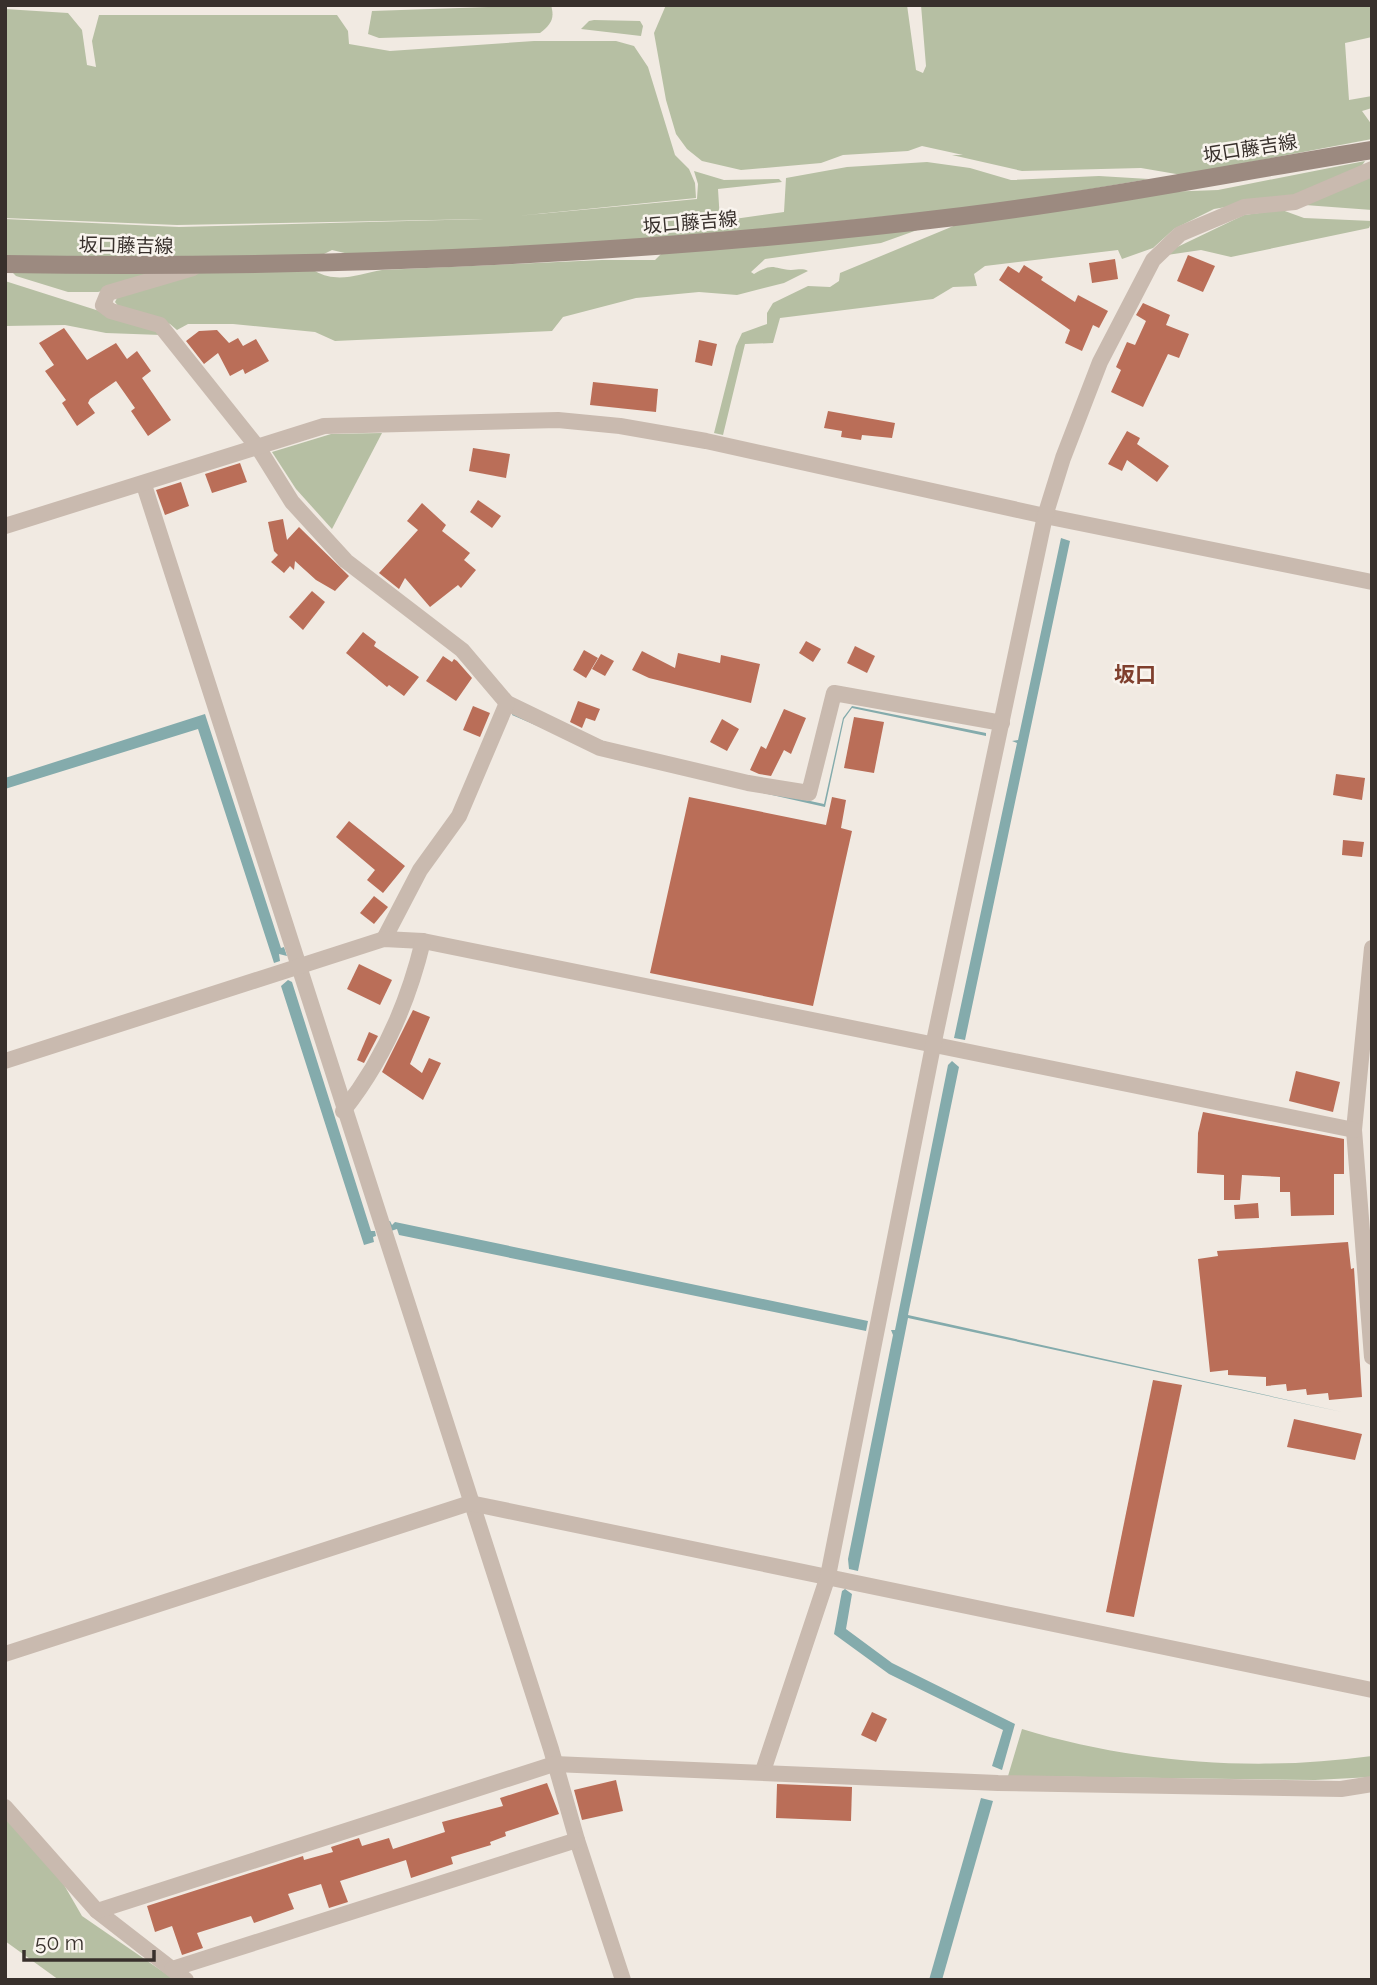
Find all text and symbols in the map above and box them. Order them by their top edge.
street label: 坂口藤吉線 [1201,130,1299,166]
street label: 坂口藤吉線 [642,207,738,237]
street label: 坂口藤吉線 [78,233,174,257]
district label: 坂口 [1114,662,1156,687]
scale bar [24,1918,154,1962]
text: 50 m [35,1930,84,1955]

